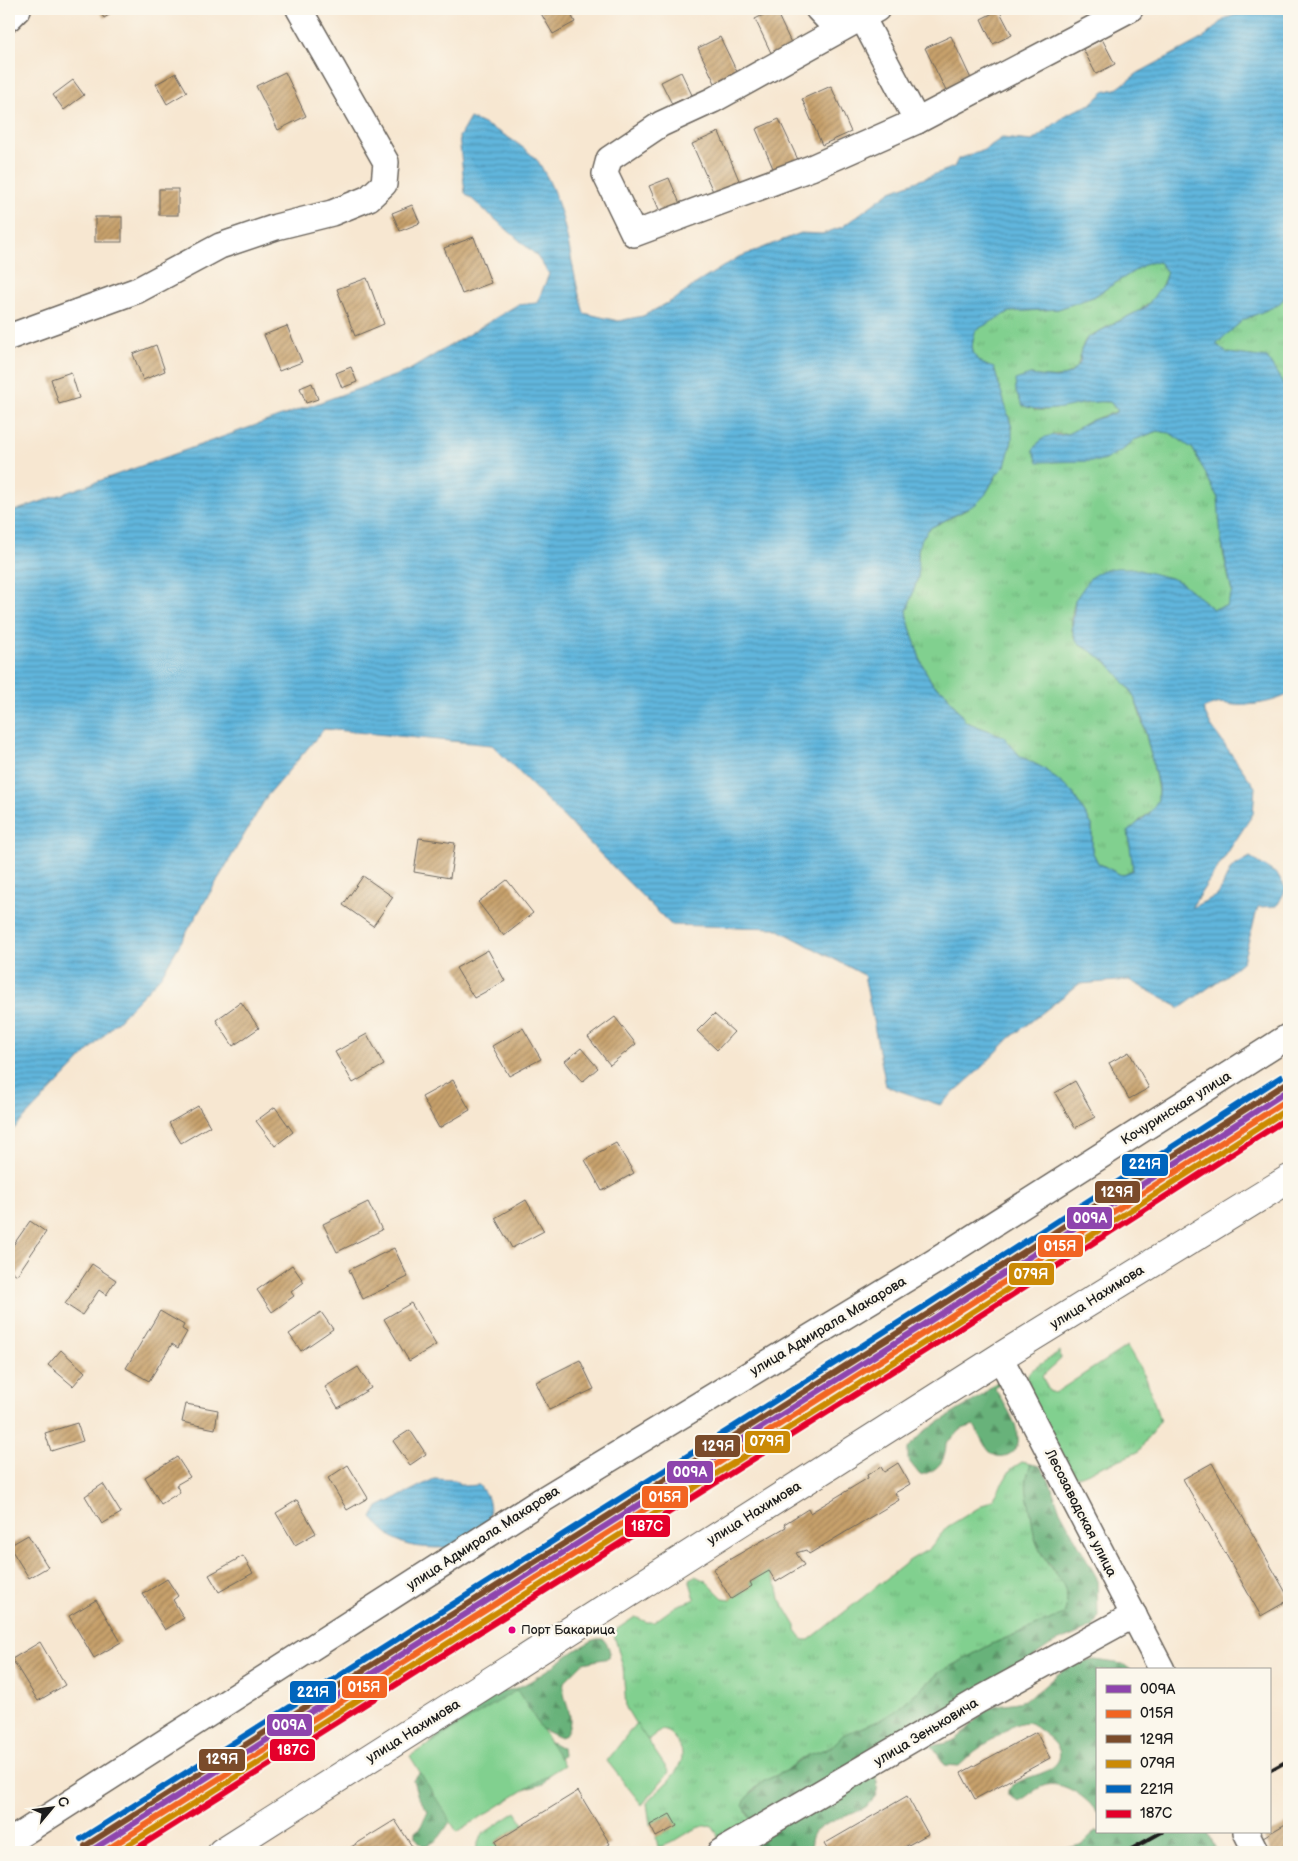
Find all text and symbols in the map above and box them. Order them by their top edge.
street label: Кочуринская улица [1118,1067,1235,1149]
line badge: 221Я [1121,1153,1169,1177]
text: 221Я [1129,1156,1161,1173]
line badge: 129Я [1094,1180,1141,1204]
text: 129Я [1101,1184,1133,1201]
line badge: 009А [1066,1206,1113,1230]
text: 009А [1073,1210,1107,1227]
line badge: 015Я [1037,1234,1084,1258]
text: 015Я [1044,1238,1076,1255]
street label: улица Нахимова [1047,1261,1148,1333]
line badge: 079Я [1008,1262,1055,1286]
text: 079Я [1014,1266,1048,1283]
street label: улица Адмирала Макарова [747,1272,910,1379]
line badge: 079Я [744,1430,791,1454]
text: 079Я [750,1433,784,1450]
line badge: 129Я [694,1434,741,1458]
text: 129Я [702,1438,734,1455]
street label: Лесозаводская улица [1041,1445,1121,1580]
line badge: 009А [666,1460,714,1484]
text: 009А [673,1464,707,1481]
street label: улица Нахимова [704,1477,805,1549]
street label: улица Адмирала Макарова [403,1482,563,1594]
line badge: 015Я [641,1485,689,1509]
text: 015Я [649,1489,681,1506]
line badge: 187С [624,1514,671,1538]
text: 187С [631,1518,663,1535]
place label: Порт Бакарица [521,1622,615,1638]
marker: Порт Бакарица [507,1625,517,1635]
legend [1096,1668,1270,1834]
line badge: 015Я [341,1675,388,1699]
text: 015Я [348,1679,380,1696]
line badge: 221Я [289,1680,337,1704]
text: 009А [1140,1680,1176,1699]
text: 221Я [297,1684,329,1701]
street label: улица Зеньковича [871,1694,982,1770]
street label: улица Нахимова [363,1695,464,1767]
text: 015Я [1140,1704,1174,1723]
line badge: 009А [266,1713,313,1737]
text: 009А [272,1717,306,1734]
text: 129Я [1140,1730,1174,1749]
line badge: 187С [269,1738,316,1762]
text: 187С [277,1742,309,1759]
line badge: 129Я [198,1748,246,1772]
text: 129Я [206,1751,238,1768]
text: 079Я [1140,1754,1175,1773]
text: 221Я [1140,1780,1174,1799]
north arrow [28,1784,78,1834]
text: С [53,1794,73,1811]
text: 187С [1140,1804,1172,1823]

